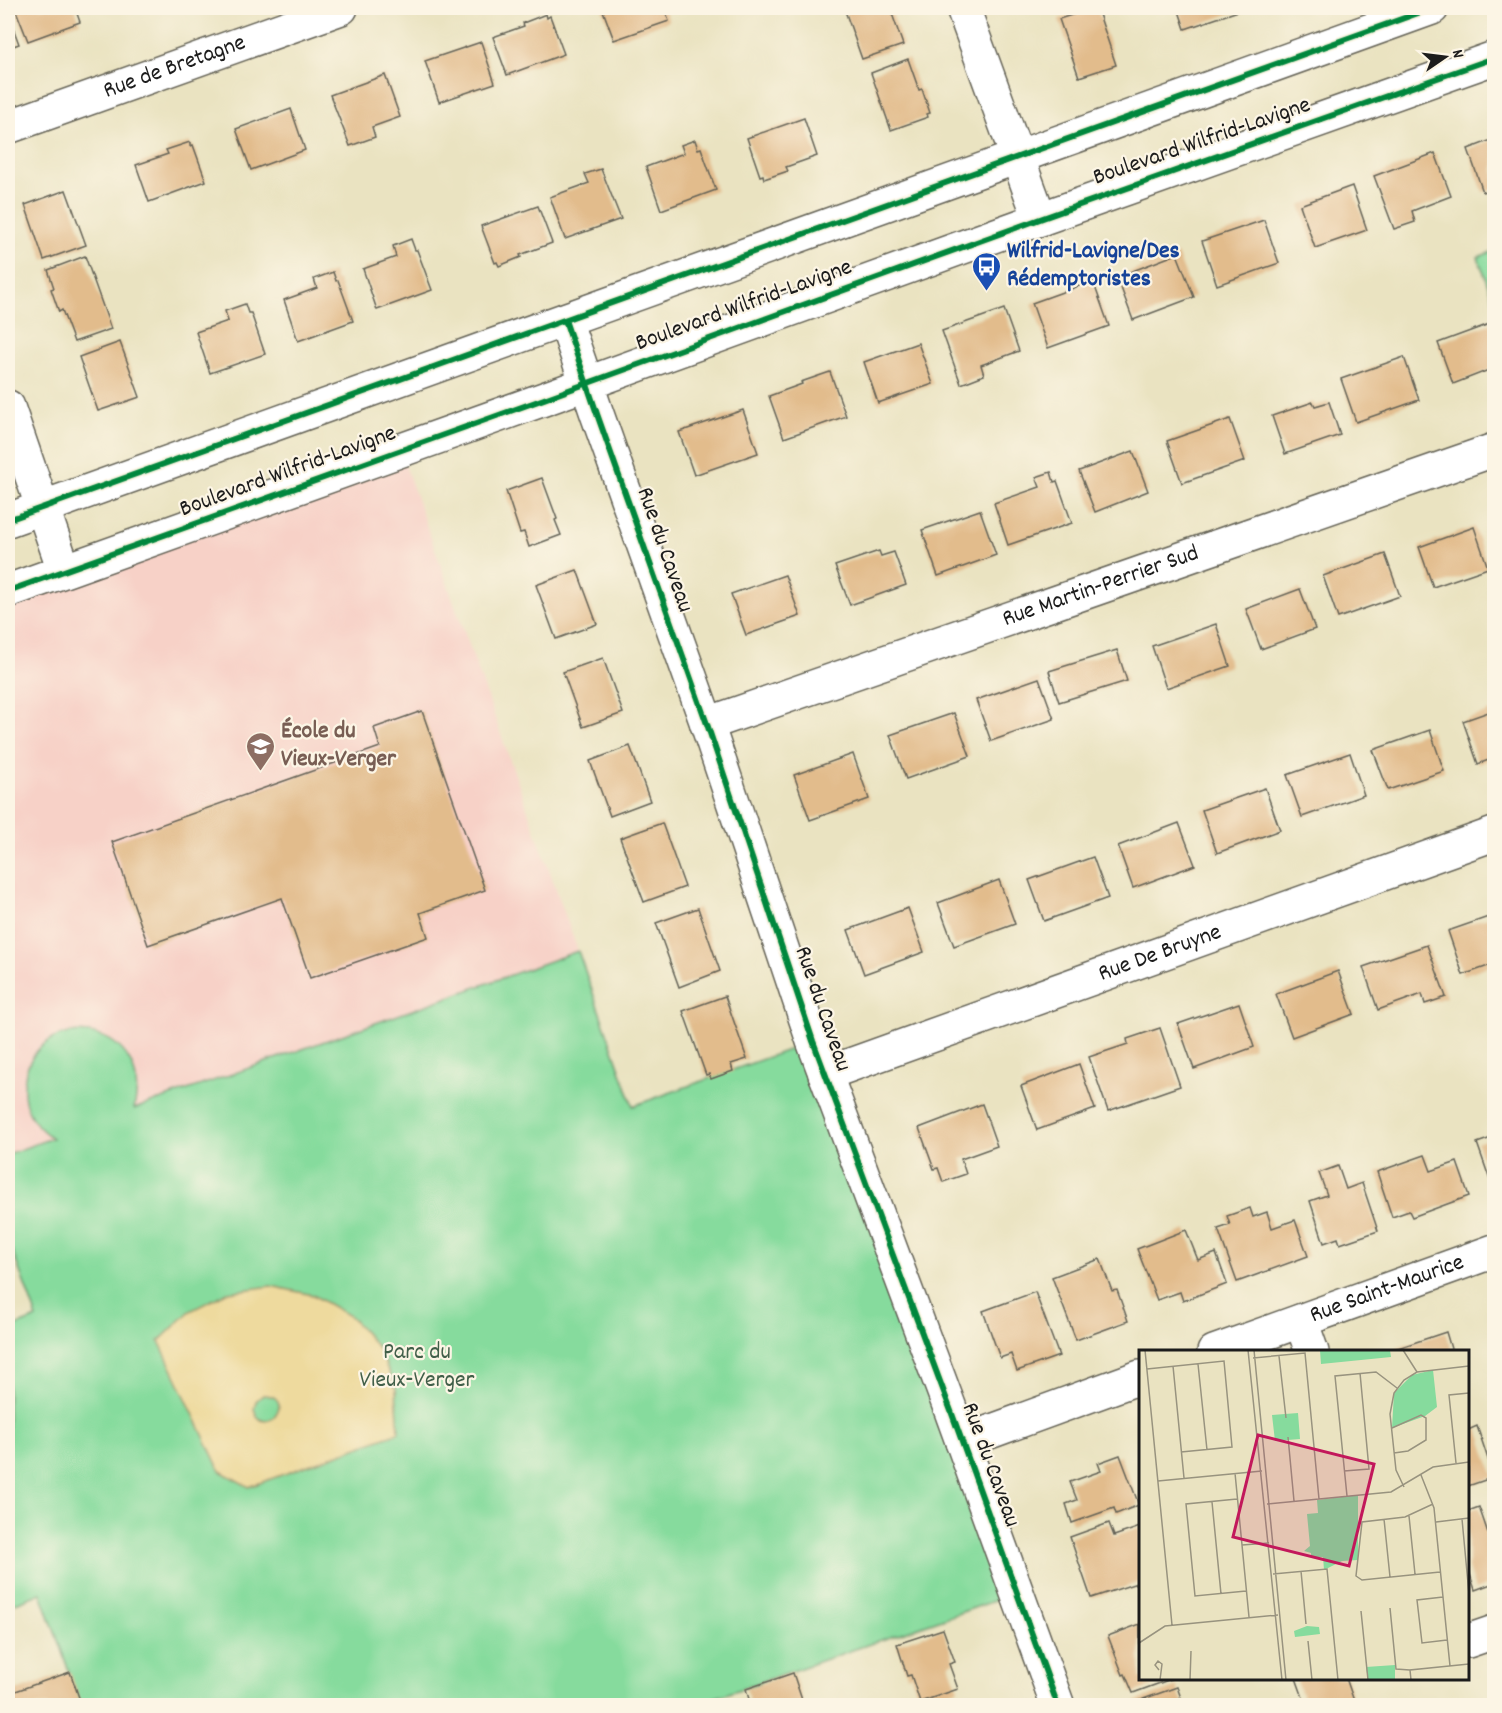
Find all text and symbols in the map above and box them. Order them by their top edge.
street label: Rue de Bretagne [99,26,250,108]
north arrow [1415,27,1475,87]
text: N [1445,47,1469,61]
street label: Boulevard Wilfrid-Lavigne [1089,89,1315,195]
place label: Wilfrid-Lavigne/Des Rédemptoristes [1007,235,1180,297]
bus stop icon: Wilfrid-Lavigne/Des Rédemptoristes [970,250,1002,292]
street label: Boulevard Wilfrid-Lavigne [631,251,857,361]
street label: Boulevard Wilfrid-Lavigne [175,417,401,527]
street label: Rue du Caveau [627,483,701,617]
street label: Rue Martin-Perrier Sud [998,537,1204,637]
place label: École du Vieux-Verger [281,715,397,777]
school or university icon: École du Vieux-Verger [244,730,276,772]
street label: Rue De Bruyne [1094,916,1226,992]
street label: Rue du Caveau [785,942,859,1076]
street label: Rue Saint-Maurice [1305,1246,1469,1333]
park label: Parc du Vieux-Verger [360,1336,475,1398]
inset map [1139,1350,1469,1680]
street label: Rue du Caveau [952,1398,1028,1532]

